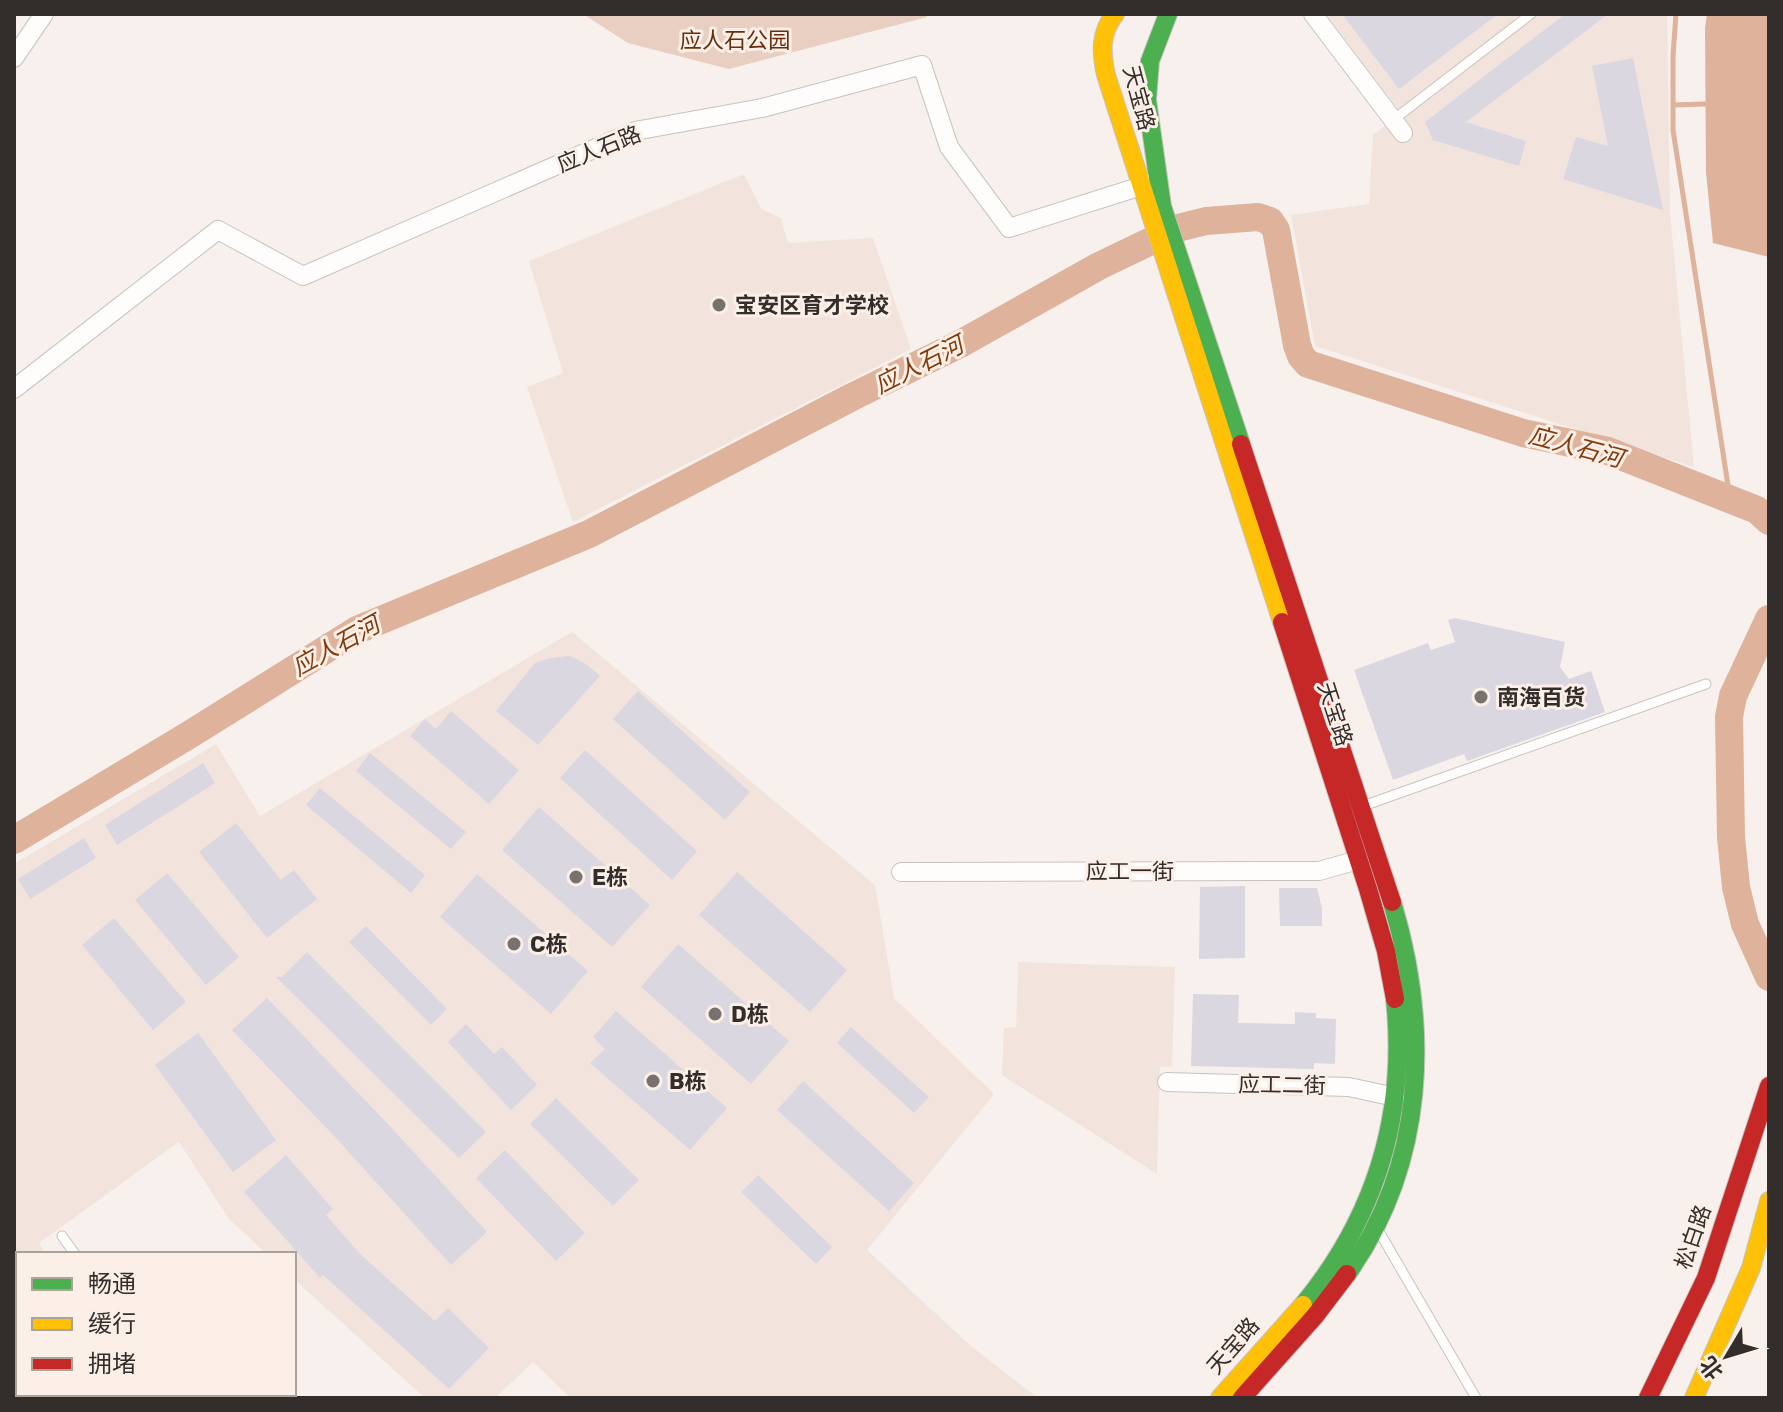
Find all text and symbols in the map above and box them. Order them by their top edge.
park label: 应人石公园 [680,27,790,54]
street label: 天宝路 [1117,63,1161,133]
street label: 应人石路 [553,120,645,178]
place label: 宝安区育才学校 [735,292,889,319]
marker: 宝安区育才学校 [710,296,728,314]
water label: 应人石河 [870,329,972,399]
water label: 应人石河 [1526,421,1630,474]
water label: 应人石河 [287,609,388,682]
street label: 天宝路 [1312,678,1358,750]
place label: 南海百货 [1497,684,1585,711]
marker: 南海百货 [1472,688,1490,706]
street label: 应工一街 [1086,858,1174,885]
place label: E栋 [592,864,628,891]
marker: E栋 [567,868,585,886]
place label: C栋 [530,931,567,958]
marker: C栋 [505,935,523,953]
place label: D栋 [731,1001,769,1028]
marker: D栋 [706,1005,724,1023]
place label: B栋 [669,1068,707,1095]
street label: 应工二街 [1238,1071,1326,1099]
marker: B栋 [644,1072,662,1090]
street label: 松白路 [1669,1201,1717,1273]
legend [16,1252,296,1396]
text: 畅通 [88,1270,136,1298]
text: 缓行 [88,1310,136,1338]
street label: 天宝路 [1201,1312,1265,1380]
north arrow [1687,1316,1767,1396]
text: 拥堵 [88,1350,136,1378]
text: 北 [1694,1351,1729,1385]

